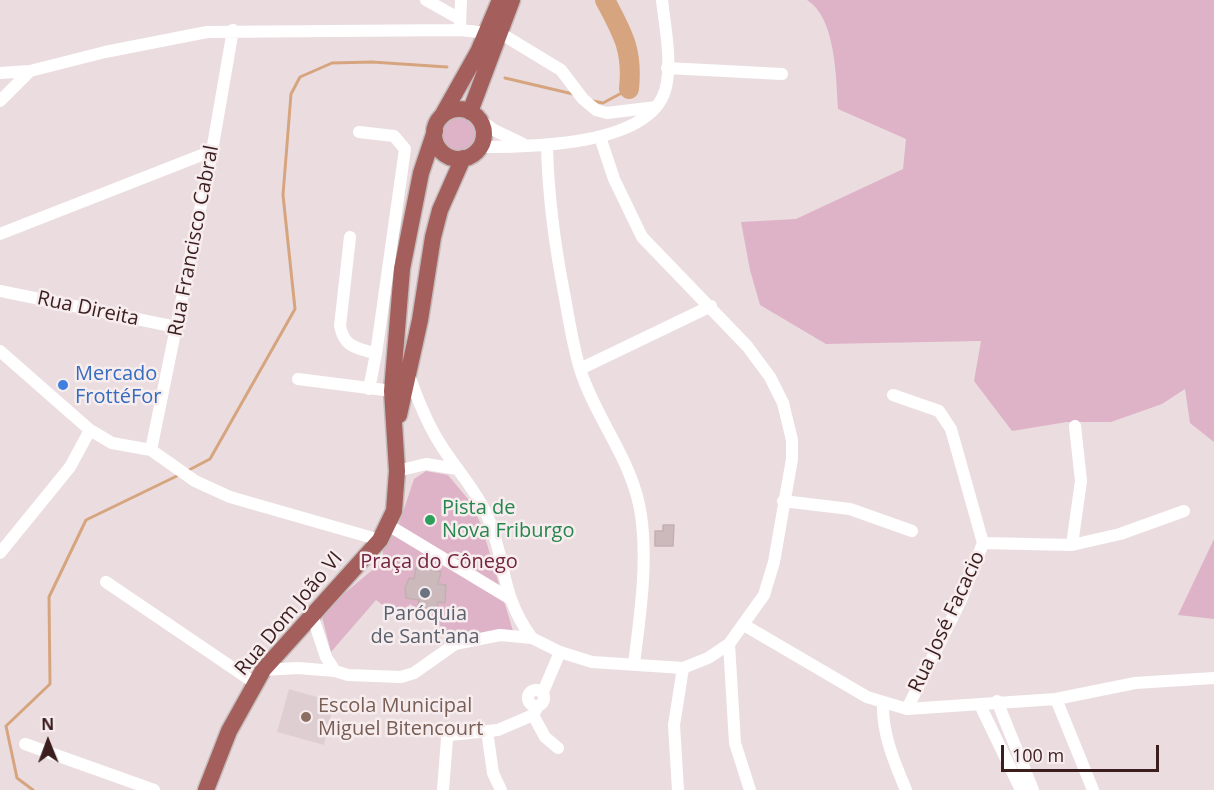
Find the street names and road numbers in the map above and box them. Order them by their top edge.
street label: Rua Francisco Cabral [164,143,224,339]
street label: Rua Direita [35,287,141,331]
street label: Rua Dom João VI [230,547,348,681]
street label: Rua José Facacio [904,548,990,696]

